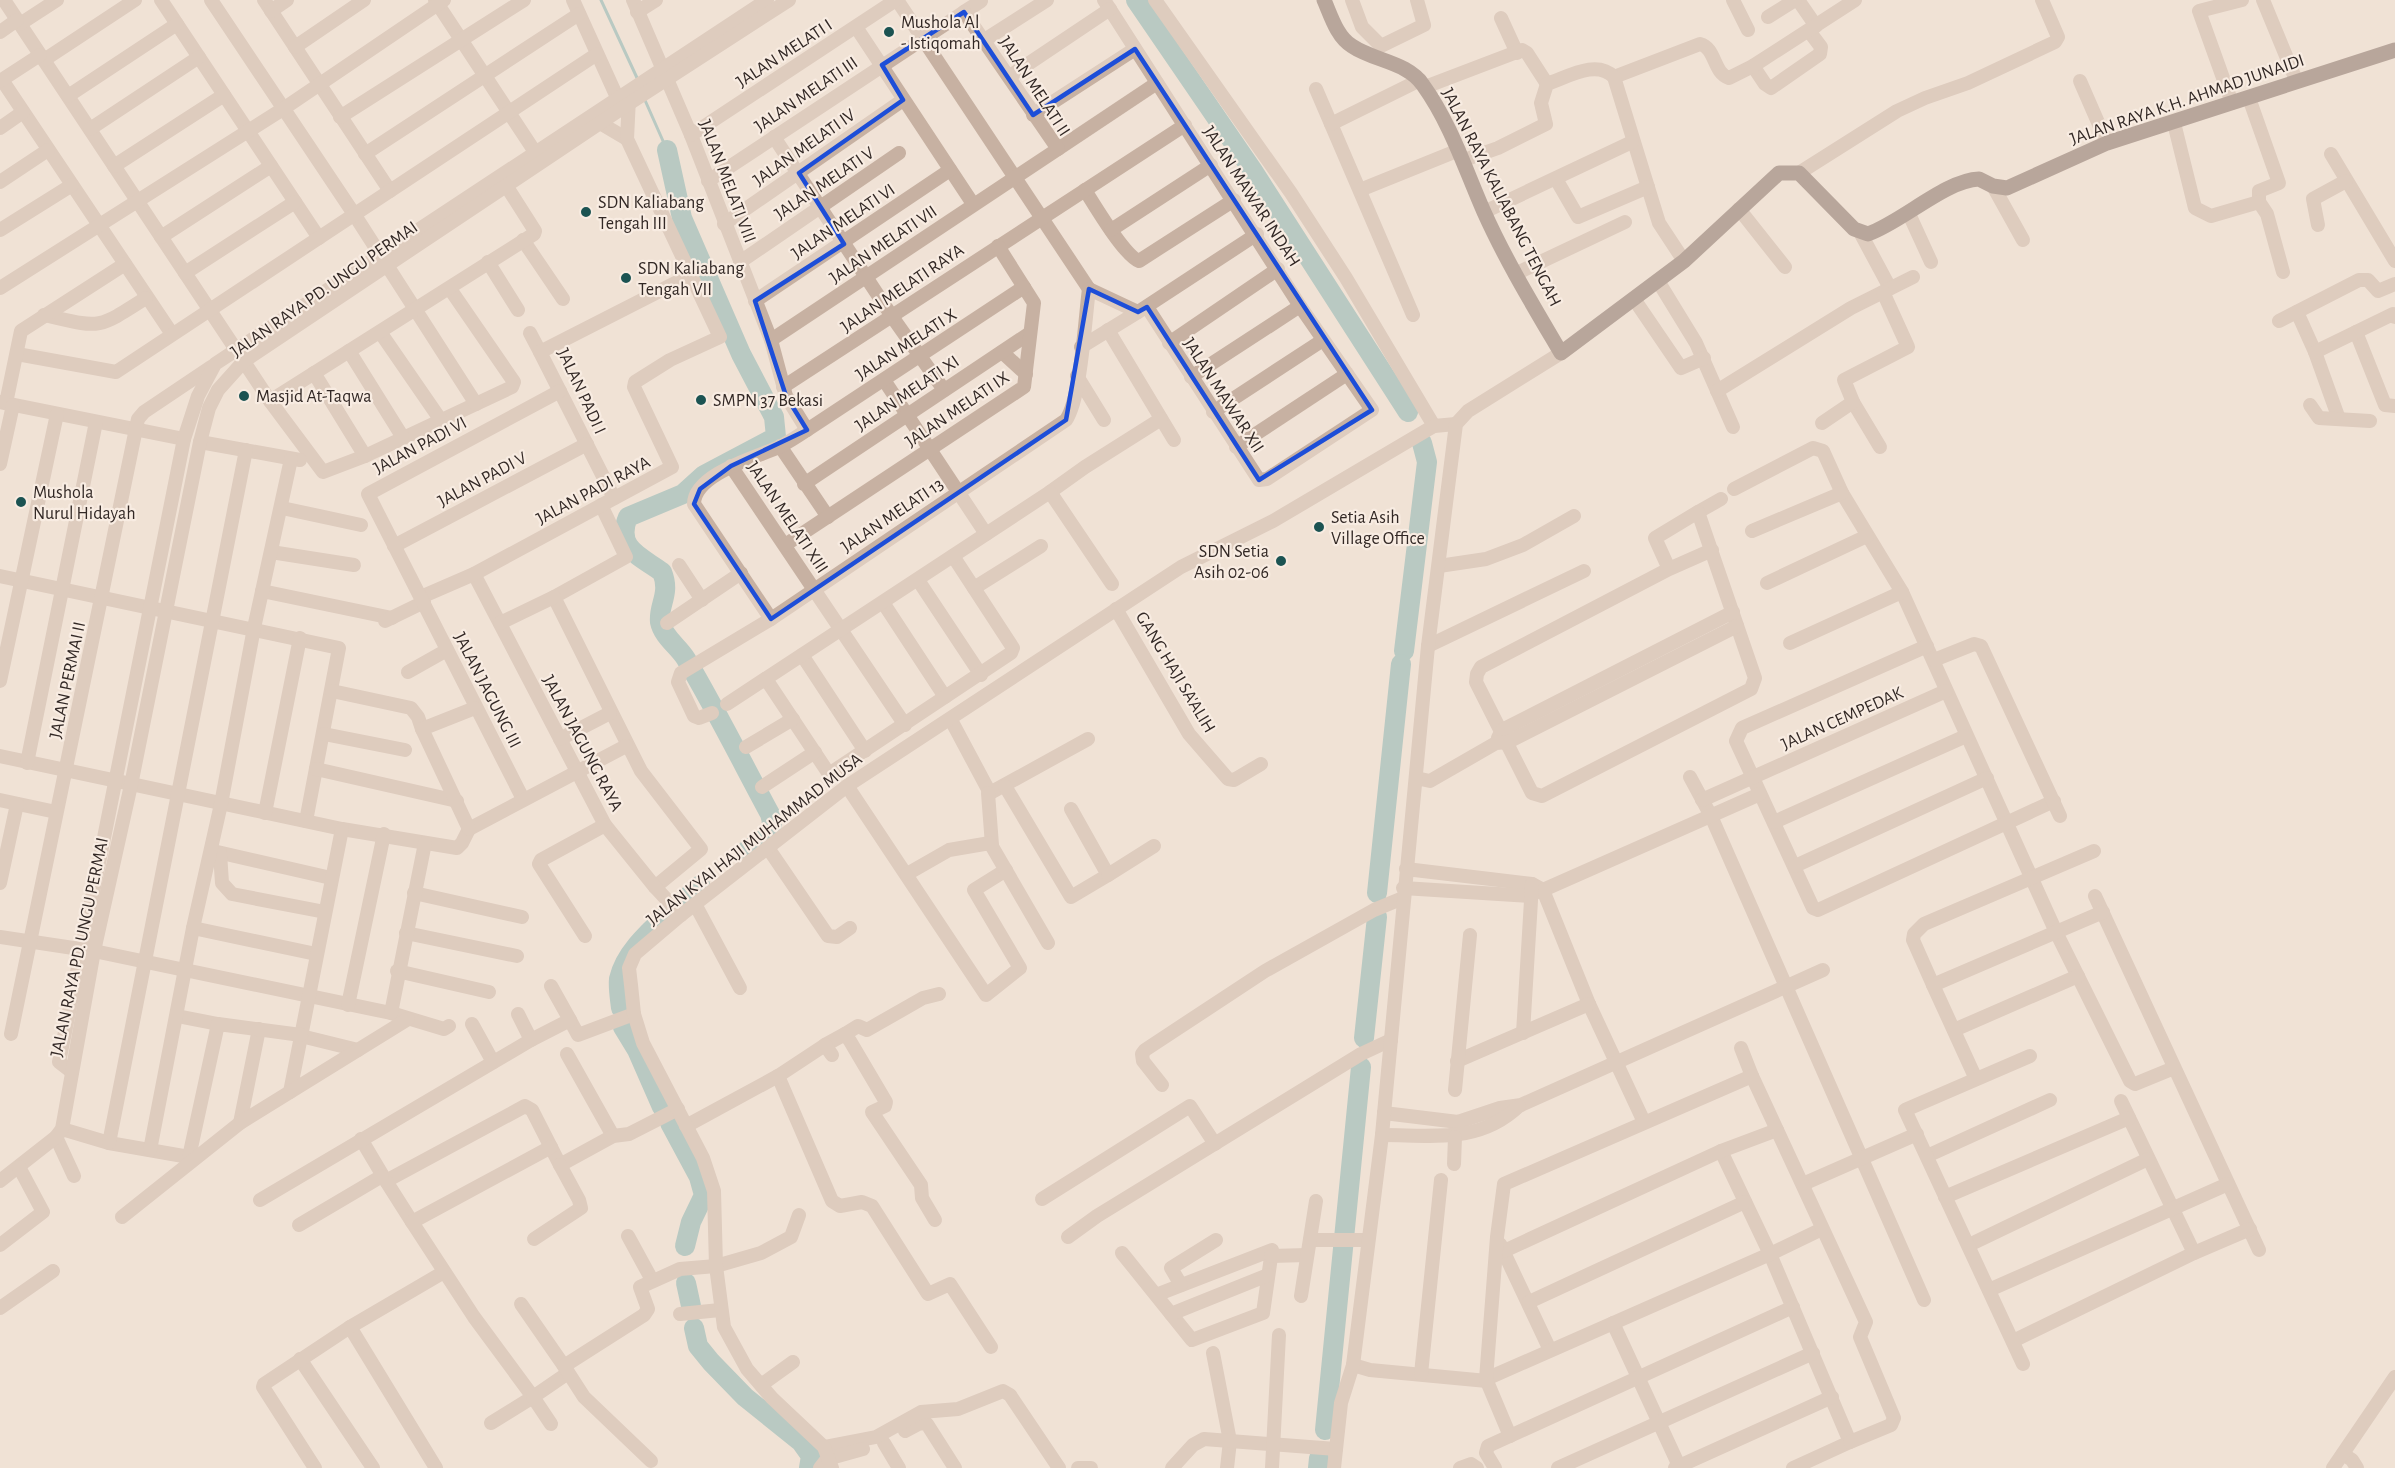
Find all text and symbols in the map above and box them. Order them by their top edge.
place label: Mushola Al - Istiqomah [901,14,981,53]
street label: JALAN MELATI I [733,16,836,91]
marker: Mushola Al - Istiqomah [882,25,896,39]
street label: JALAN MELATI II [995,33,1073,140]
street label: JALAN RAYA K.H. AHMAD JUNAIDI [2068,51,2307,149]
street label: JALAN MELATI III [752,54,861,136]
street label: JALAN RAYA KALIABANG TENGAH [1438,85,1564,310]
street label: JALAN MELATI IV [750,105,860,190]
street label: JALAN MELATI VIII [695,117,759,245]
street label: JALAN MAWAR INDAH [1199,123,1303,270]
street label: JALAN MELATI V [772,144,878,224]
street label: JALAN MELATI VI [789,181,899,263]
place label: SDN Kaliabang Tengah III [598,194,704,233]
street label: JALAN MELATI VII [827,202,941,287]
marker: SDN Kaliabang Tengah III [579,205,593,219]
street label: JALAN RAYA PD. UNGU PERMAI [228,218,421,361]
street label: JALAN MELATI RAYA [838,241,968,337]
place label: SDN Kaliabang Tengah VII [638,260,744,299]
marker: SDN Kaliabang Tengah VII [619,271,633,285]
street label: JALAN MELATI X [853,305,960,384]
street label: JALAN MAWAR XII [1179,335,1267,456]
street label: JALAN PADI I [553,346,609,437]
street label: JALAN MELATI XI [852,353,963,435]
street label: JALAN MELATI IX [902,368,1013,451]
place label: Masjid At-Taqwa [256,388,372,406]
marker: Masjid At-Taqwa [237,389,251,403]
place label: SMPN 37 Bekasi [713,392,823,410]
marker: SMPN 37 Bekasi [694,393,708,407]
street label: JALAN PADI VI [371,414,470,478]
street label: JALAN PADI V [435,449,531,511]
street label: JALAN PADI RAYA [534,453,654,528]
street label: JALAN MELATI XIII [743,458,831,577]
street label: JALAN MELATI 13 [838,475,947,557]
place label: Mushola Nurul Hidayah [33,484,136,523]
marker: Mushola Nurul Hidayah [14,495,28,509]
place label: Setia Asih Village Office [1331,509,1425,548]
marker: Setia Asih Village Office [1312,520,1326,534]
place label: SDN Setia Asih 02-06 [1194,543,1269,582]
marker: SDN Setia Asih 02-06 [1274,554,1288,568]
street label: GANG HAJI SA'ALIH [1132,609,1218,736]
street label: JALAN PERMAI II [47,620,89,740]
street label: JALAN JAGUNG III [450,630,524,751]
street label: JALAN JAGUNG RAYA [539,672,626,815]
street label: JALAN CEMPEDAK [1779,684,1906,754]
street label: JALAN KYAI HAJI MUHAMMAD MUSA [644,750,866,929]
street label: JALAN RAYA PD. UNGU PERMAI [48,836,112,1059]

